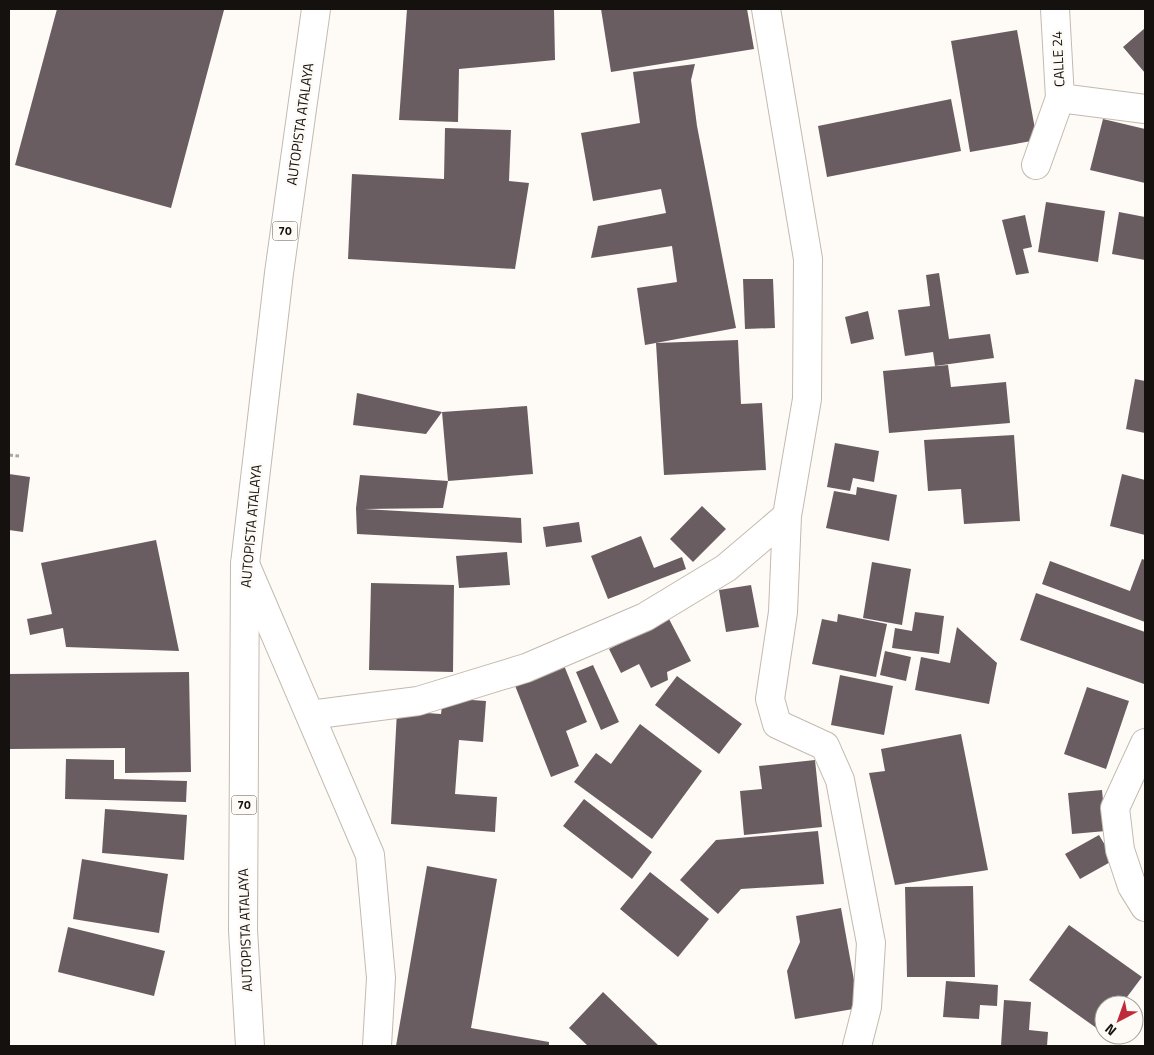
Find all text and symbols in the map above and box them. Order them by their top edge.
street label: CALLE 24 [1046,30,1069,87]
street label: AUTOPISTA ATALAYA [281,61,319,186]
road number: 70 [272,222,298,240]
street label: AUTOPISTA ATALAYA [235,463,266,588]
road number: 70 [232,796,256,814]
street label: AUTOPISTA ATALAYA [232,867,257,992]
north arrow [1094,995,1144,1045]
text: N [1100,1019,1121,1041]

